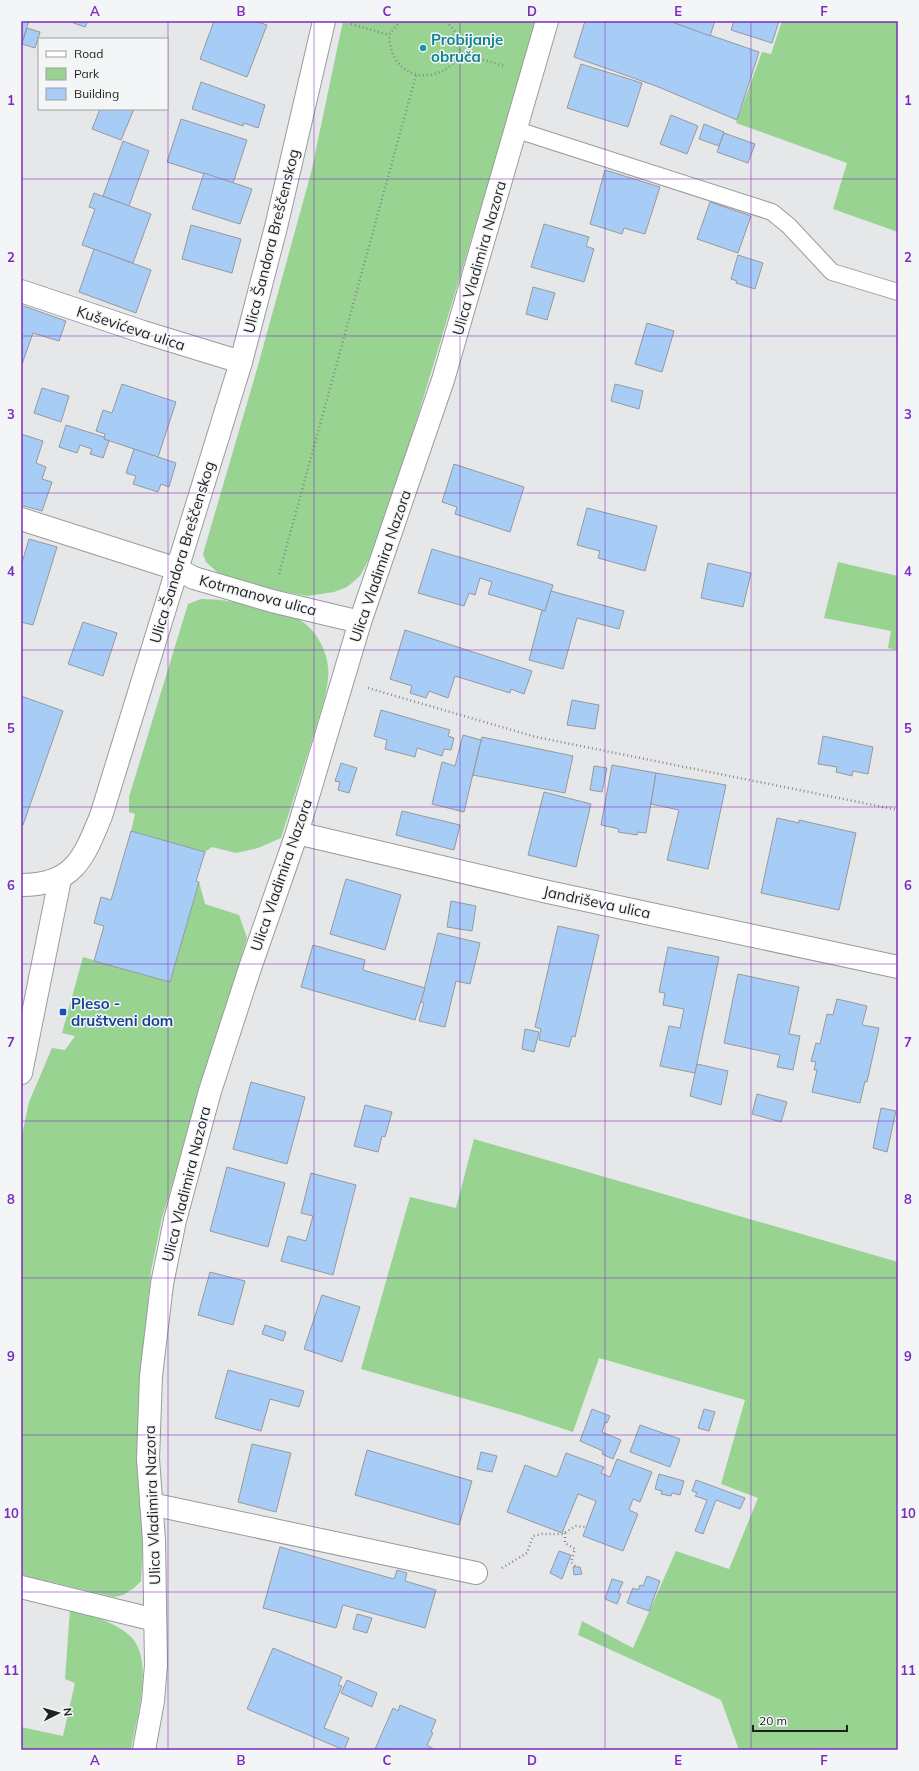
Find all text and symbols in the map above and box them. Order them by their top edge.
text: A [90,3,100,19]
text: B [237,3,246,19]
text: C [383,3,392,19]
text: D [527,3,537,19]
text: E [674,3,682,19]
text: F [820,3,828,19]
place label: Probijanje obruča [431,30,503,66]
legend [38,38,168,110]
marker: Probijanje obruča [418,43,428,53]
text: Road [74,46,103,61]
text: Park [74,66,100,81]
text: Building [74,86,119,101]
text: 1 [7,92,15,108]
text: 1 [904,92,912,108]
street label: Ulica Šandora Breščenskog [239,147,303,335]
street label: Ulica Vladimira Nazora [448,179,510,337]
text: 2 [7,249,15,265]
text: 2 [904,249,912,265]
street label: Kuševićeva ulica [74,301,188,355]
text: 3 [7,406,15,422]
text: 3 [904,406,912,422]
street label: Ulica Šandora Breščenskog [145,459,219,645]
street label: Ulica Vladimira Nazora [345,487,415,645]
text: 4 [7,563,15,579]
text: 4 [904,563,912,579]
street label: Kotrmanova ulica [197,570,319,620]
text: 5 [7,720,15,736]
text: 5 [904,720,912,736]
street label: Ulica Vladimira Nazora [246,796,316,954]
text: 6 [7,877,15,893]
text: 6 [904,877,912,893]
street label: Jandriševa ulica [542,881,652,923]
place label: Pleso - društveni dom [71,994,173,1030]
marker: Pleso - društveni dom [58,1007,68,1017]
text: 7 [7,1034,15,1050]
text: 7 [904,1034,912,1050]
street label: Ulica Vladimira Nazora [157,1104,215,1264]
text: 8 [7,1191,15,1207]
text: 8 [904,1191,912,1207]
text: 9 [7,1348,15,1364]
text: 9 [904,1348,912,1364]
street label: Ulica Vladimira Nazora [140,1425,164,1585]
text: 10 [3,1505,19,1521]
text: 10 [900,1505,916,1521]
text: 11 [3,1662,19,1678]
text: 11 [900,1662,916,1678]
north arrow [38,1693,78,1733]
text: N [61,1707,75,1717]
scale bar [753,1707,847,1733]
text: 20 m [759,1713,787,1728]
text: A [90,1752,100,1768]
text: B [237,1752,246,1768]
text: C [383,1752,392,1768]
text: D [527,1752,537,1768]
text: E [674,1752,682,1768]
text: F [820,1752,828,1768]

